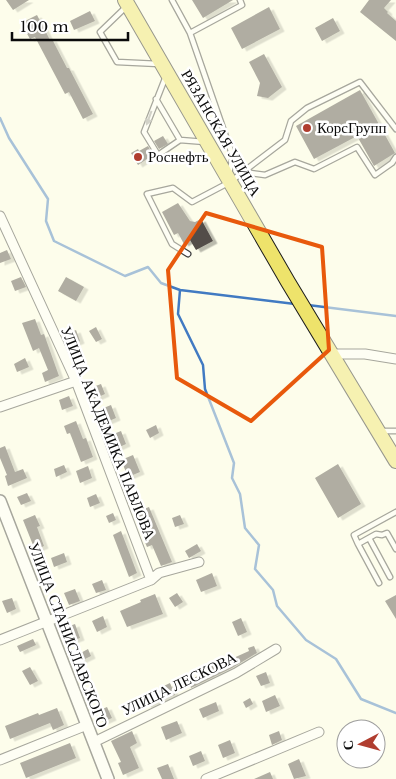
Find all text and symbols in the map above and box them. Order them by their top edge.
scale bar [12,10,129,42]
text: 100 m [20,17,69,36]
street label: РЯЗАНСКАЯ УЛИЦА [177,66,266,200]
one-way arrow [145,111,153,126]
place label: КорсГрупп [317,118,387,137]
marker: КорсГрупп [301,122,313,134]
place label: Роснефть [148,147,209,166]
marker: Роснефть [132,151,144,163]
street label: УЛИЦА АКАДЕМИКА ПАВЛОВА [57,323,160,542]
street label: УЛИЦА СТАНИСЛАВСКОГО [24,539,113,730]
street label: УЛИЦА ЛЕСКОВА [118,647,240,720]
north arrow [336,719,386,769]
text: С [339,739,358,751]

